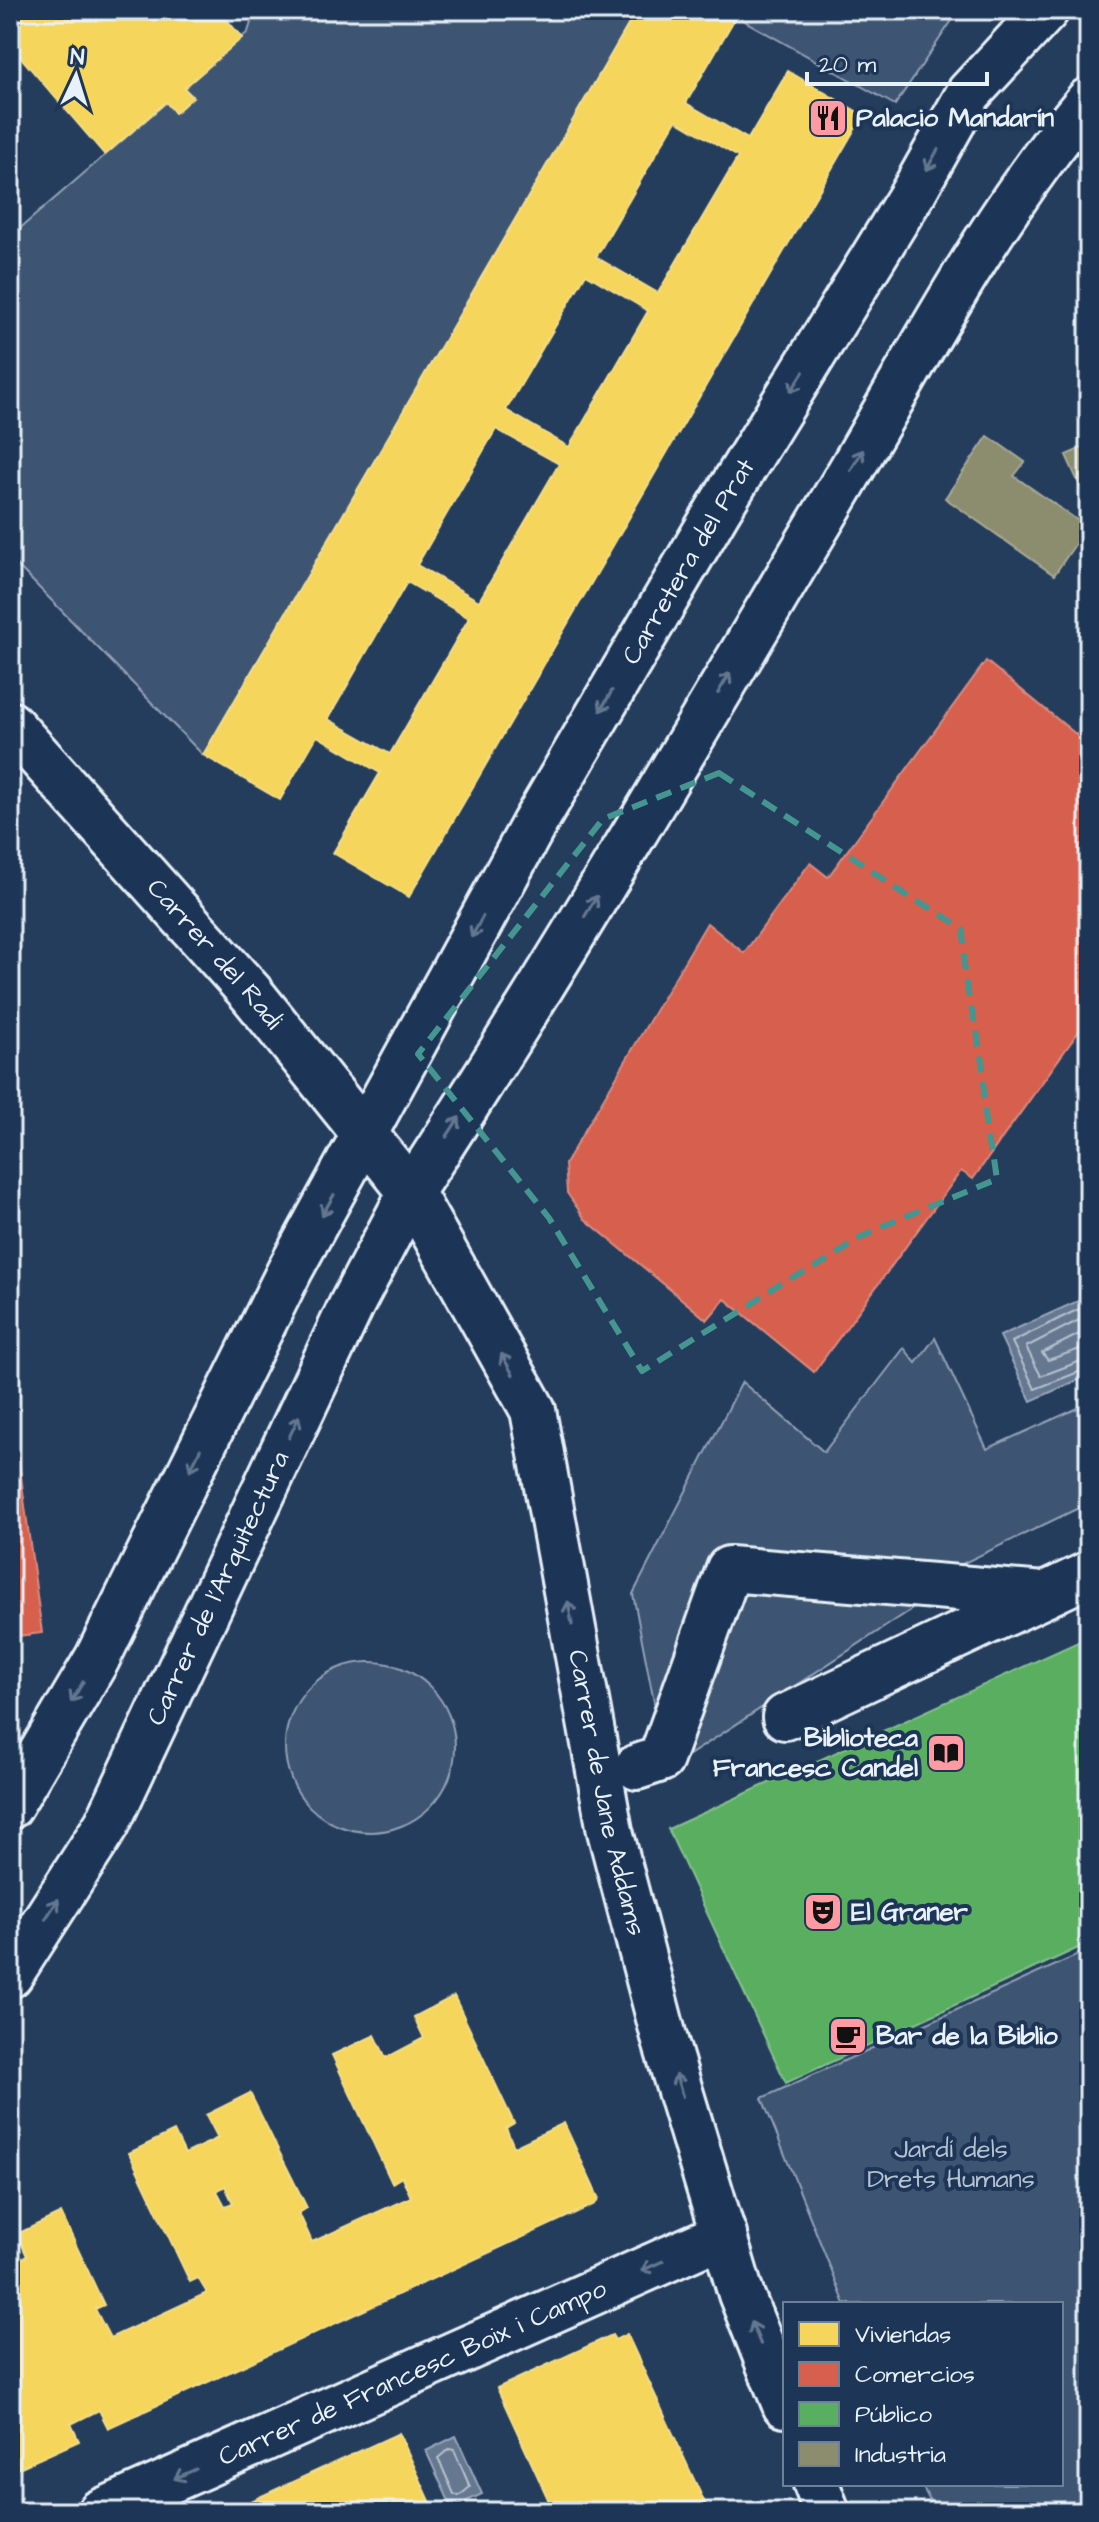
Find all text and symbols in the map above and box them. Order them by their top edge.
north arrow [36,36,116,116]
scale bar [807,36,987,86]
text: N [69,42,85,74]
text: 20 m [819,48,876,82]
restaurant icon: Palacio Mandarín [807,97,849,139]
place label: Palacio Mandarín [856,100,1054,136]
one-way arrow [923,148,939,171]
one-way arrow [788,370,804,393]
one-way arrow [850,449,866,472]
street label: Carretera del Prat [613,451,764,671]
one-way arrow [716,672,732,695]
one-way arrow [598,689,614,712]
street label: Carrer del Radi [139,871,291,1037]
one-way arrow [584,895,599,919]
one-way arrow [469,915,485,938]
one-way arrow [446,1116,462,1139]
one-way arrow [320,1193,336,1216]
one-way arrow [499,1352,514,1376]
one-way arrow [287,1415,302,1439]
street label: Carrer de l'Arquitectura [138,1445,298,1731]
one-way arrow [187,1448,202,1472]
one-way arrow [561,1601,576,1627]
street label: Carrer de Jane Addams [559,1647,655,1939]
one-way arrow [69,1680,85,1703]
place label: Biblioteca Francesc Candel [713,1720,919,1786]
library icon: Biblioteca Francesc Candel [925,1732,967,1774]
theatre icon: El Graner [802,1891,844,1933]
place label: El Graner [851,1894,969,1930]
one-way arrow [44,1898,60,1921]
cafe icon: Bar de la Biblio [827,2015,869,2057]
place label: Bar de la Biblio [876,2018,1058,2054]
one-way arrow [671,2072,686,2098]
park label: Jardí dels Drets Humans [867,2131,1035,2197]
one-way arrow [641,2259,665,2274]
street label: Carrer de Francesc Boix i Campo [213,2271,612,2475]
legend [783,2302,1063,2486]
text: Viviendas [855,2318,951,2352]
one-way arrow [748,2321,763,2346]
text: Comercios [855,2358,975,2392]
text: Público [855,2398,933,2432]
text: Industria [855,2438,946,2472]
one-way arrow [173,2468,198,2483]

